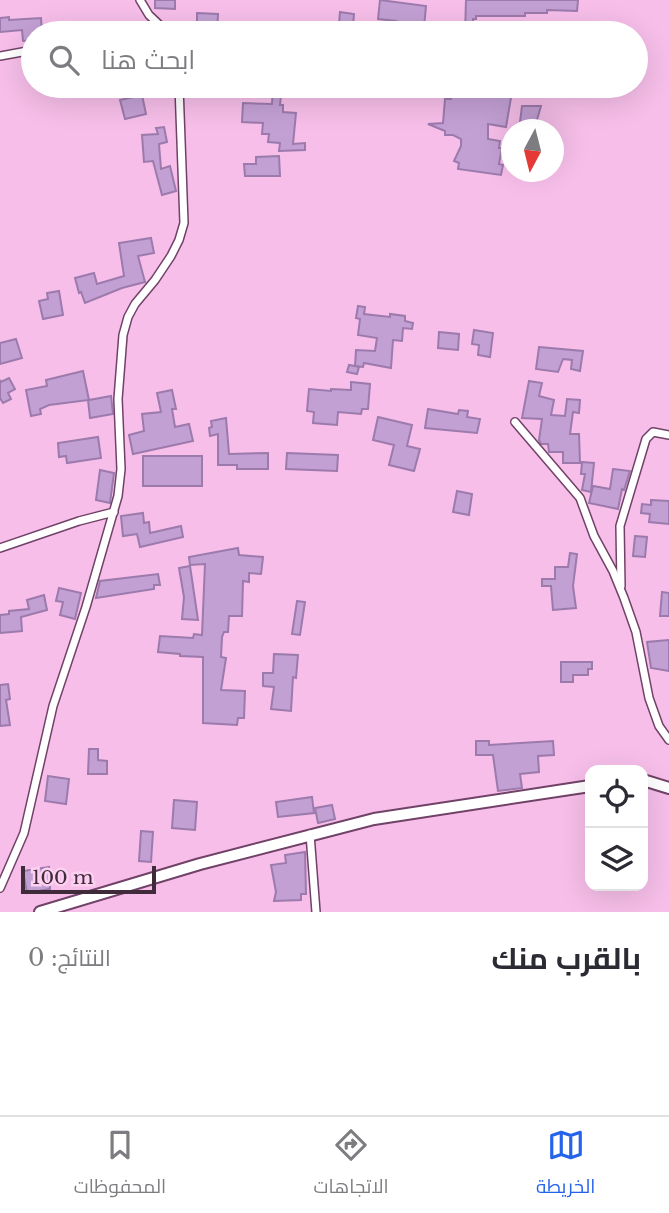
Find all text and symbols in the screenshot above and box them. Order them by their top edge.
search box [21,21,648,98]
icon: search [45,41,83,79]
text: ابحث هنا [101,44,195,76]
north arrow [501,119,564,182]
map controls [585,765,648,891]
button: locate [585,765,648,828]
button: layers [585,828,648,891]
scale bar [21,863,156,895]
text: 100 m [32,866,93,889]
text: بالقرب منك [492,940,641,977]
text: النتائج: 0 [28,944,111,972]
tab: المحفوظات [74,1126,166,1204]
tab: الاتجاهات [313,1126,389,1204]
tab: الخريطة [536,1126,595,1204]

